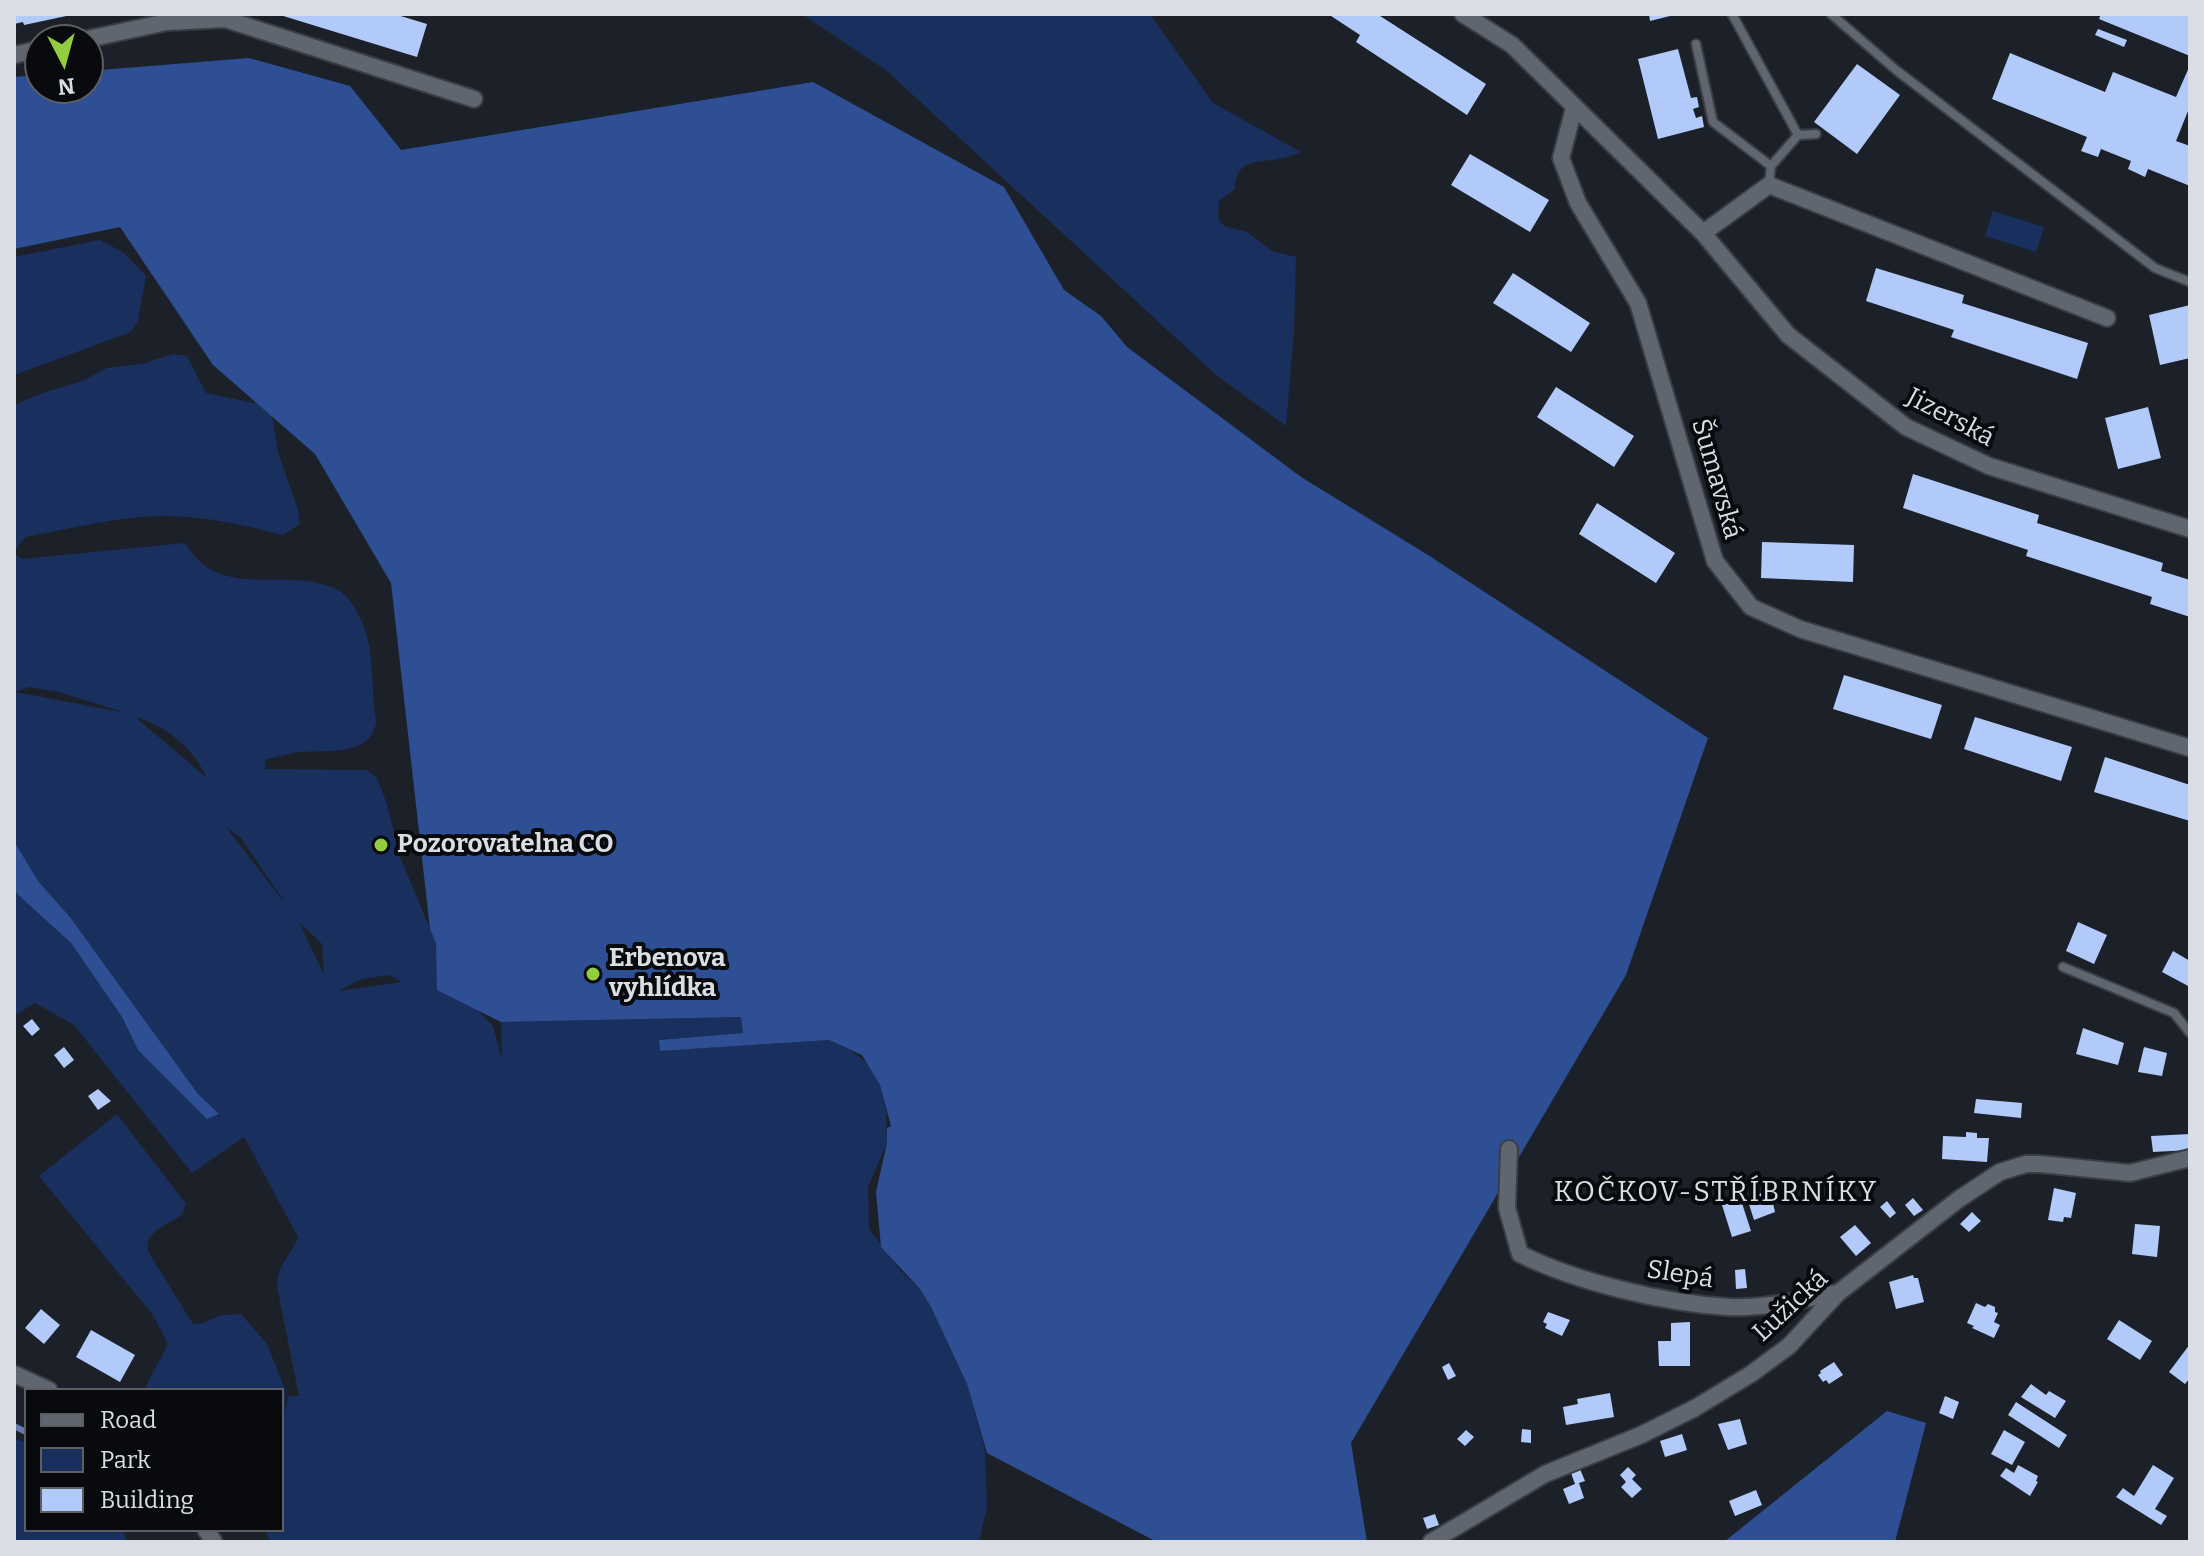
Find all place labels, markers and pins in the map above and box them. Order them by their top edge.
place label: Pozorovatelna CO [397,829,613,861]
marker: Pozorovatelna CO [372,836,390,854]
place label: Erbenova vyhlídka [609,943,726,1004]
marker: Erbenova vyhlídka [584,965,602,983]

